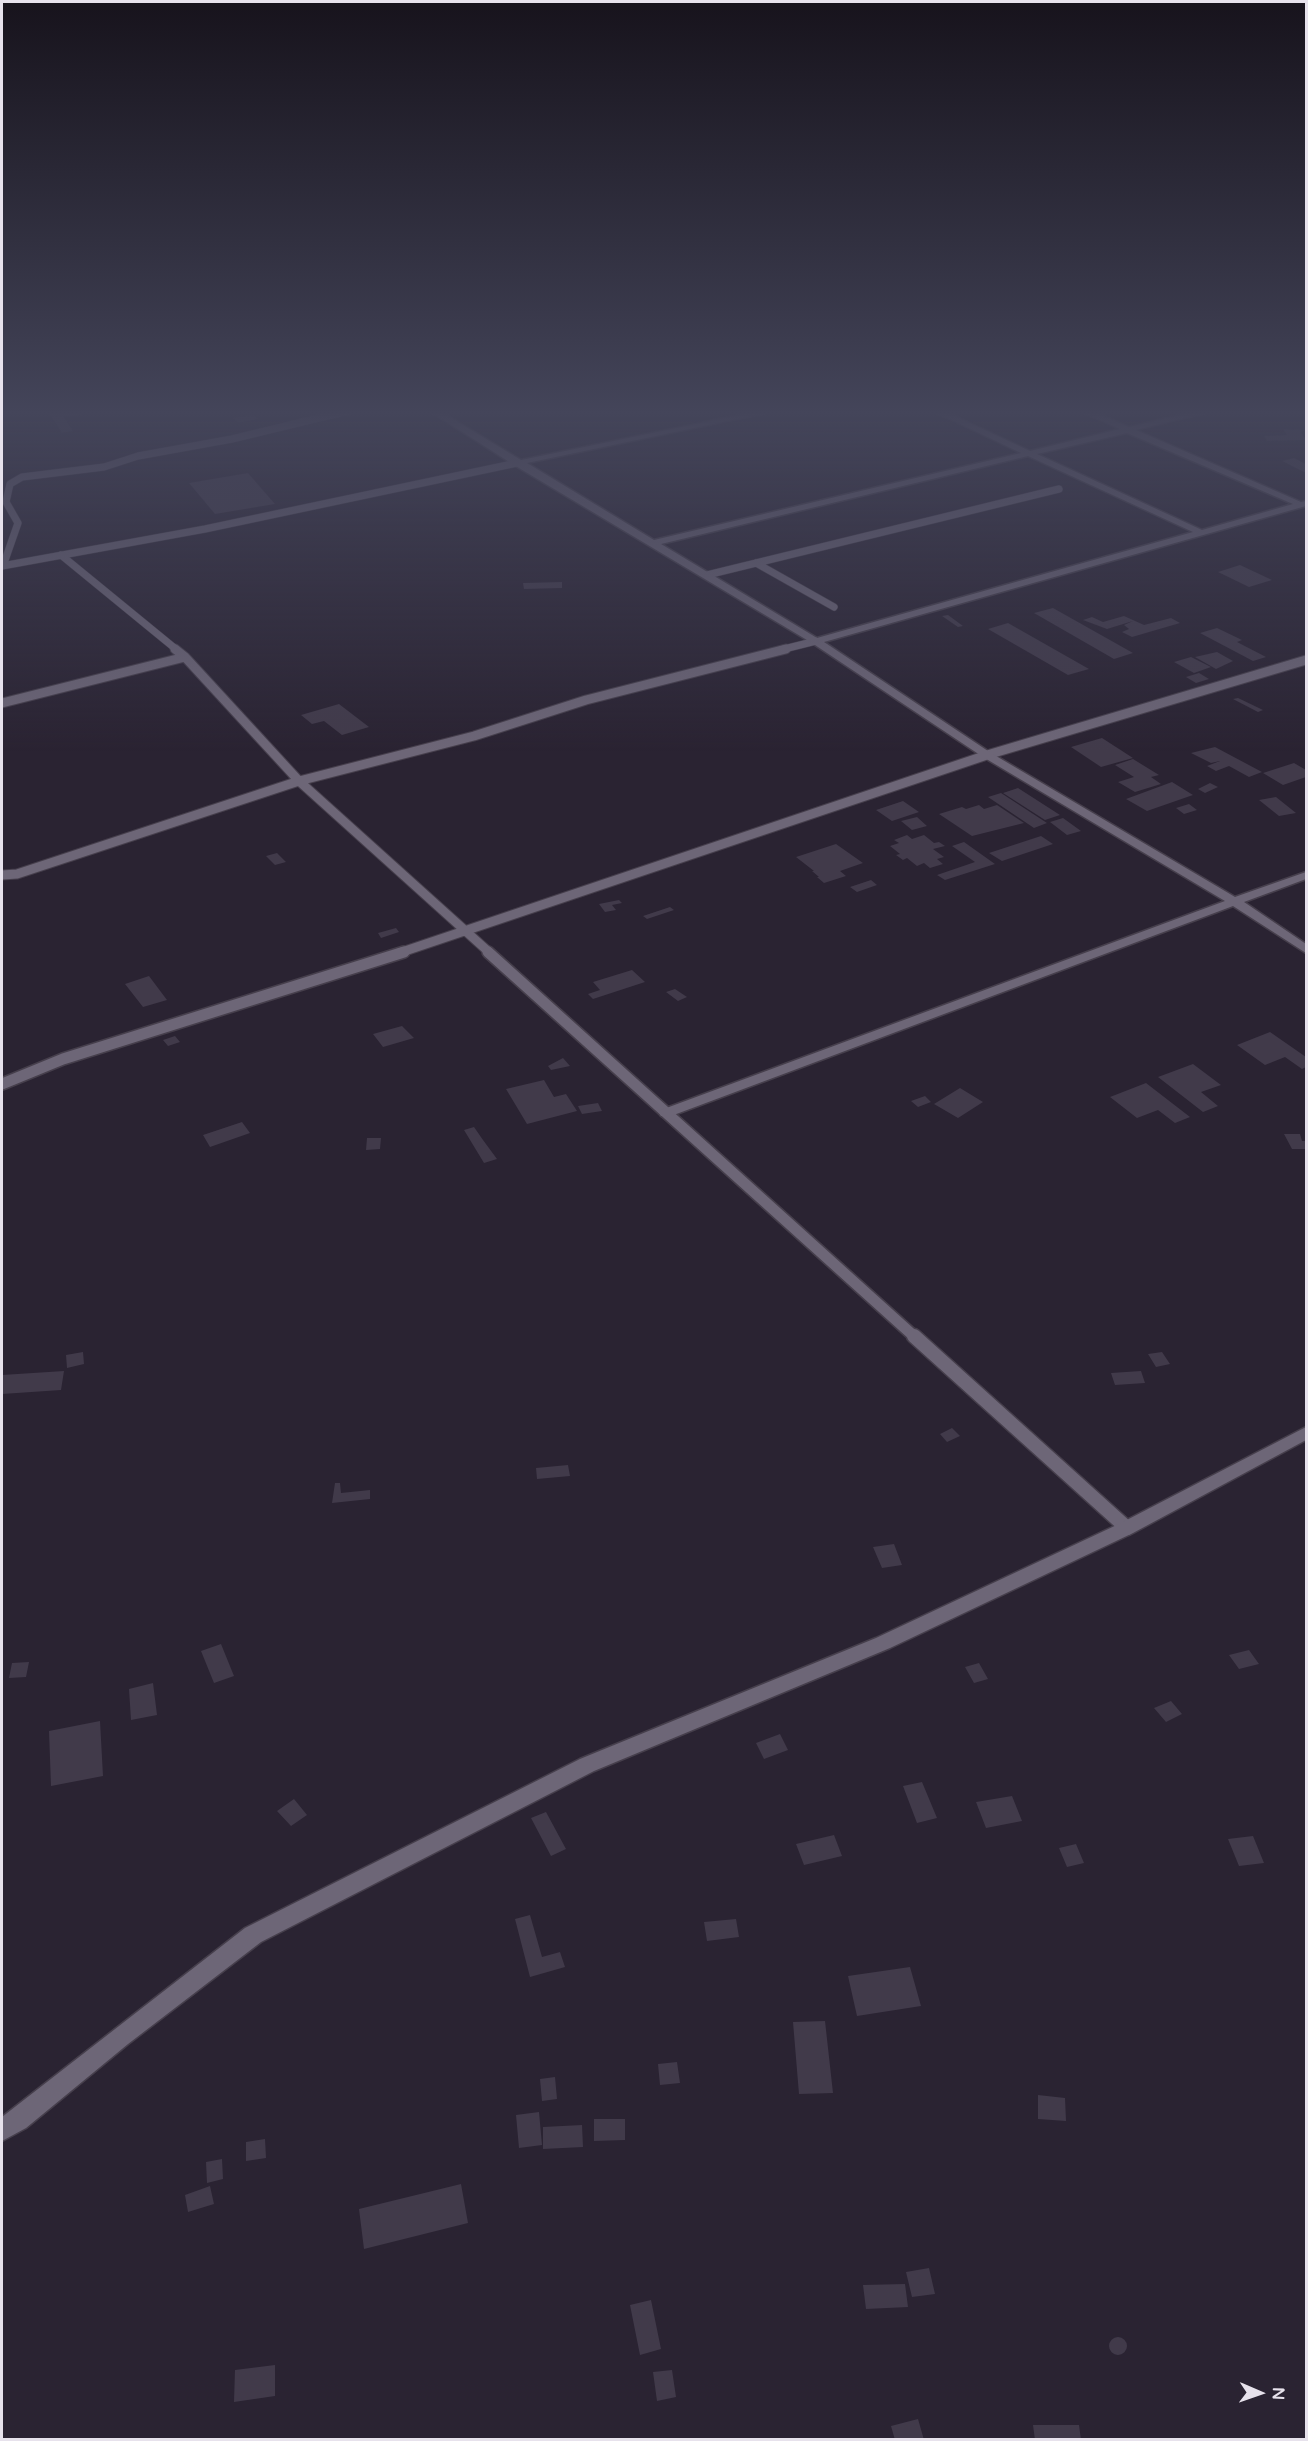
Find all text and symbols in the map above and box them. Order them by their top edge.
north arrow [1230,2363,1290,2423]
text: N [1268,2387,1288,2400]

